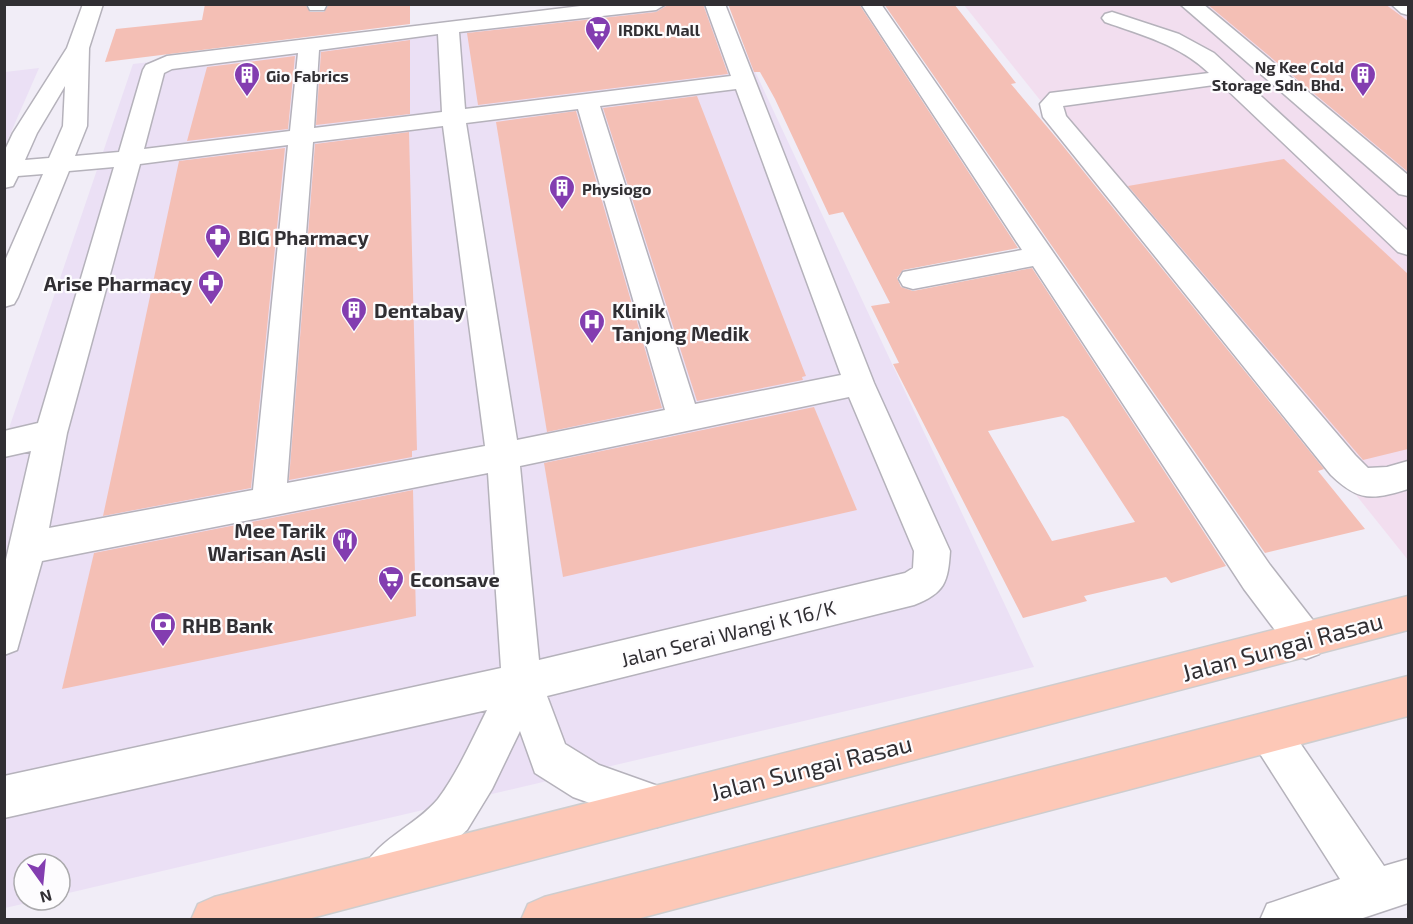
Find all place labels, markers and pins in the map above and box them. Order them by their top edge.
supermarket icon: IRDKL Mall [583,14,613,52]
place label: IRDKL Mall [618,20,701,39]
place label: Ng Kee Cold Storage Sdn. Bhd. [1212,57,1344,94]
building icon: Gio Fabrics [232,60,262,98]
building icon: Ng Kee Cold Storage Sdn. Bhd. [1348,60,1378,98]
place label: Gio Fabrics [266,66,349,85]
building icon: Physiogo [547,173,577,211]
place label: Physiogo [582,179,652,199]
pharmacy icon: BIG Pharmacy [203,222,233,260]
place label: BIG Pharmacy [238,225,369,250]
pharmacy icon: Arise Pharmacy [196,268,226,306]
place label: Arise Pharmacy [44,271,193,296]
building icon: Dentabay [339,295,369,333]
place label: Dentabay [374,298,466,323]
place label: Klinik Tanjong Medik [612,298,750,345]
hospital icon: Klinik Tanjong Medik [577,307,607,345]
place label: Mee Tarik Warisan Asli [208,518,327,565]
restaurant icon: Mee Tarik Warisan Asli [330,526,360,564]
supermarket icon: Econsave [376,564,406,602]
place label: Econsave [410,567,500,591]
bank icon: RHB Bank [148,610,178,648]
place label: RHB Bank [182,613,274,637]

